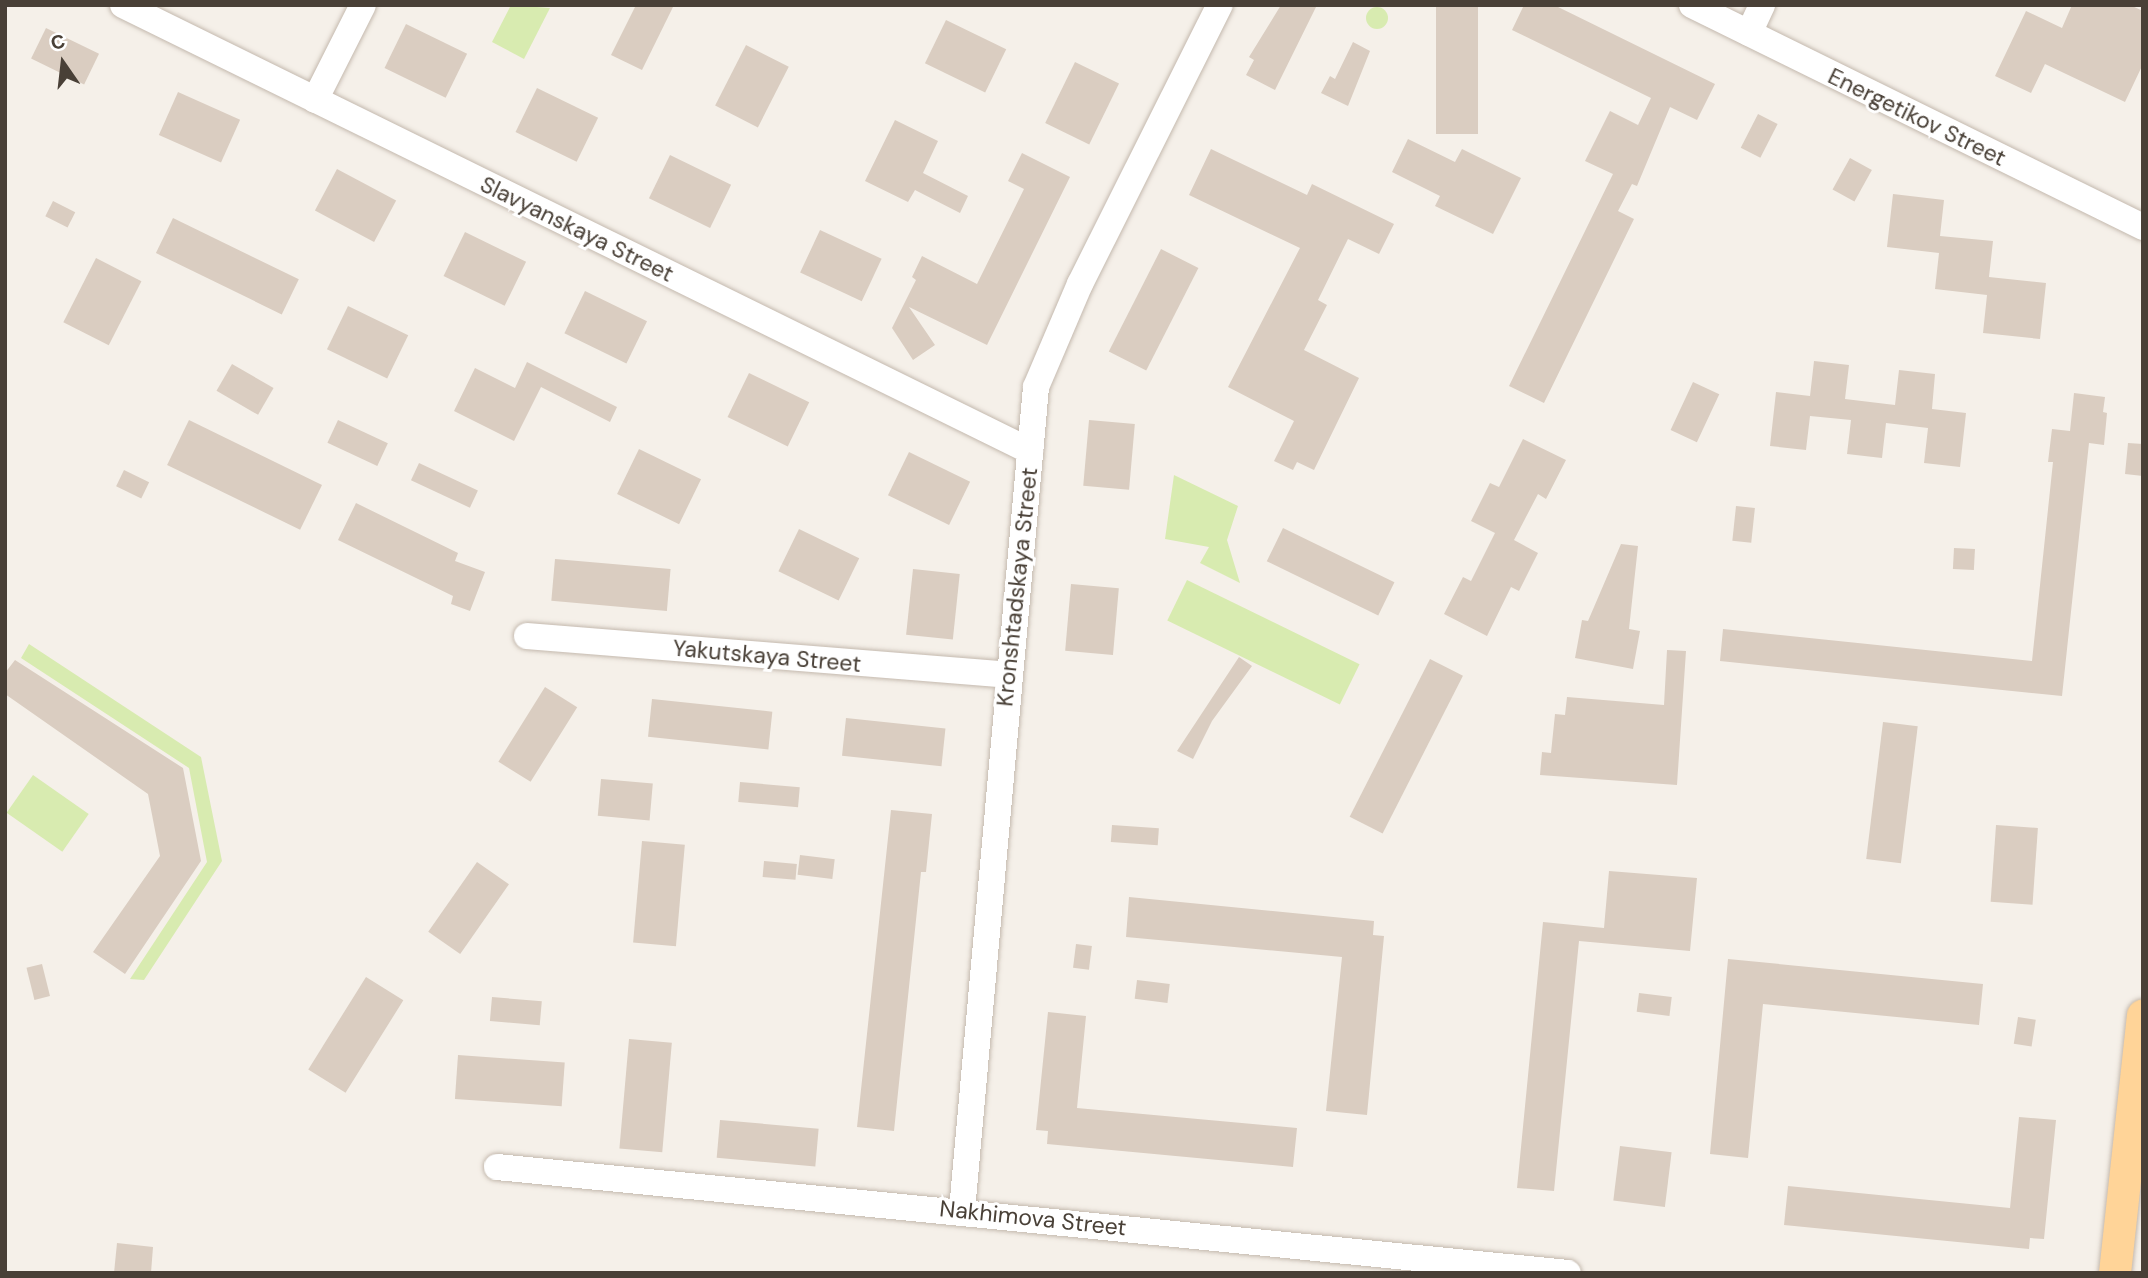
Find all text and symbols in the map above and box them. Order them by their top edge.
north arrow [28,28,98,98]
text: С [48,28,67,56]
street label: Energetikov Street [1824,62,2010,172]
street label: Slavyanskaya Street [476,170,678,288]
street label: Kronshtadskaya Street [991,466,1043,708]
street label: Yakutskaya Street [672,634,862,678]
street label: Nakhimova Street [938,1194,1128,1242]

